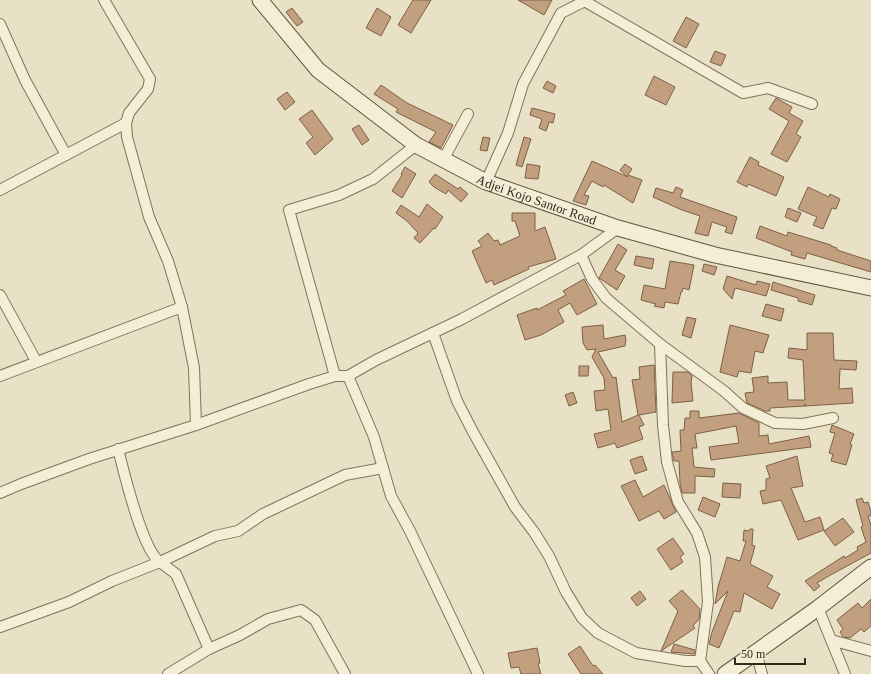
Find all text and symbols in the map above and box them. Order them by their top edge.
street label: Adjei Kojo Santor Road [474,171,599,228]
scale bar [735,640,805,666]
text: 50 m [741,647,766,661]

